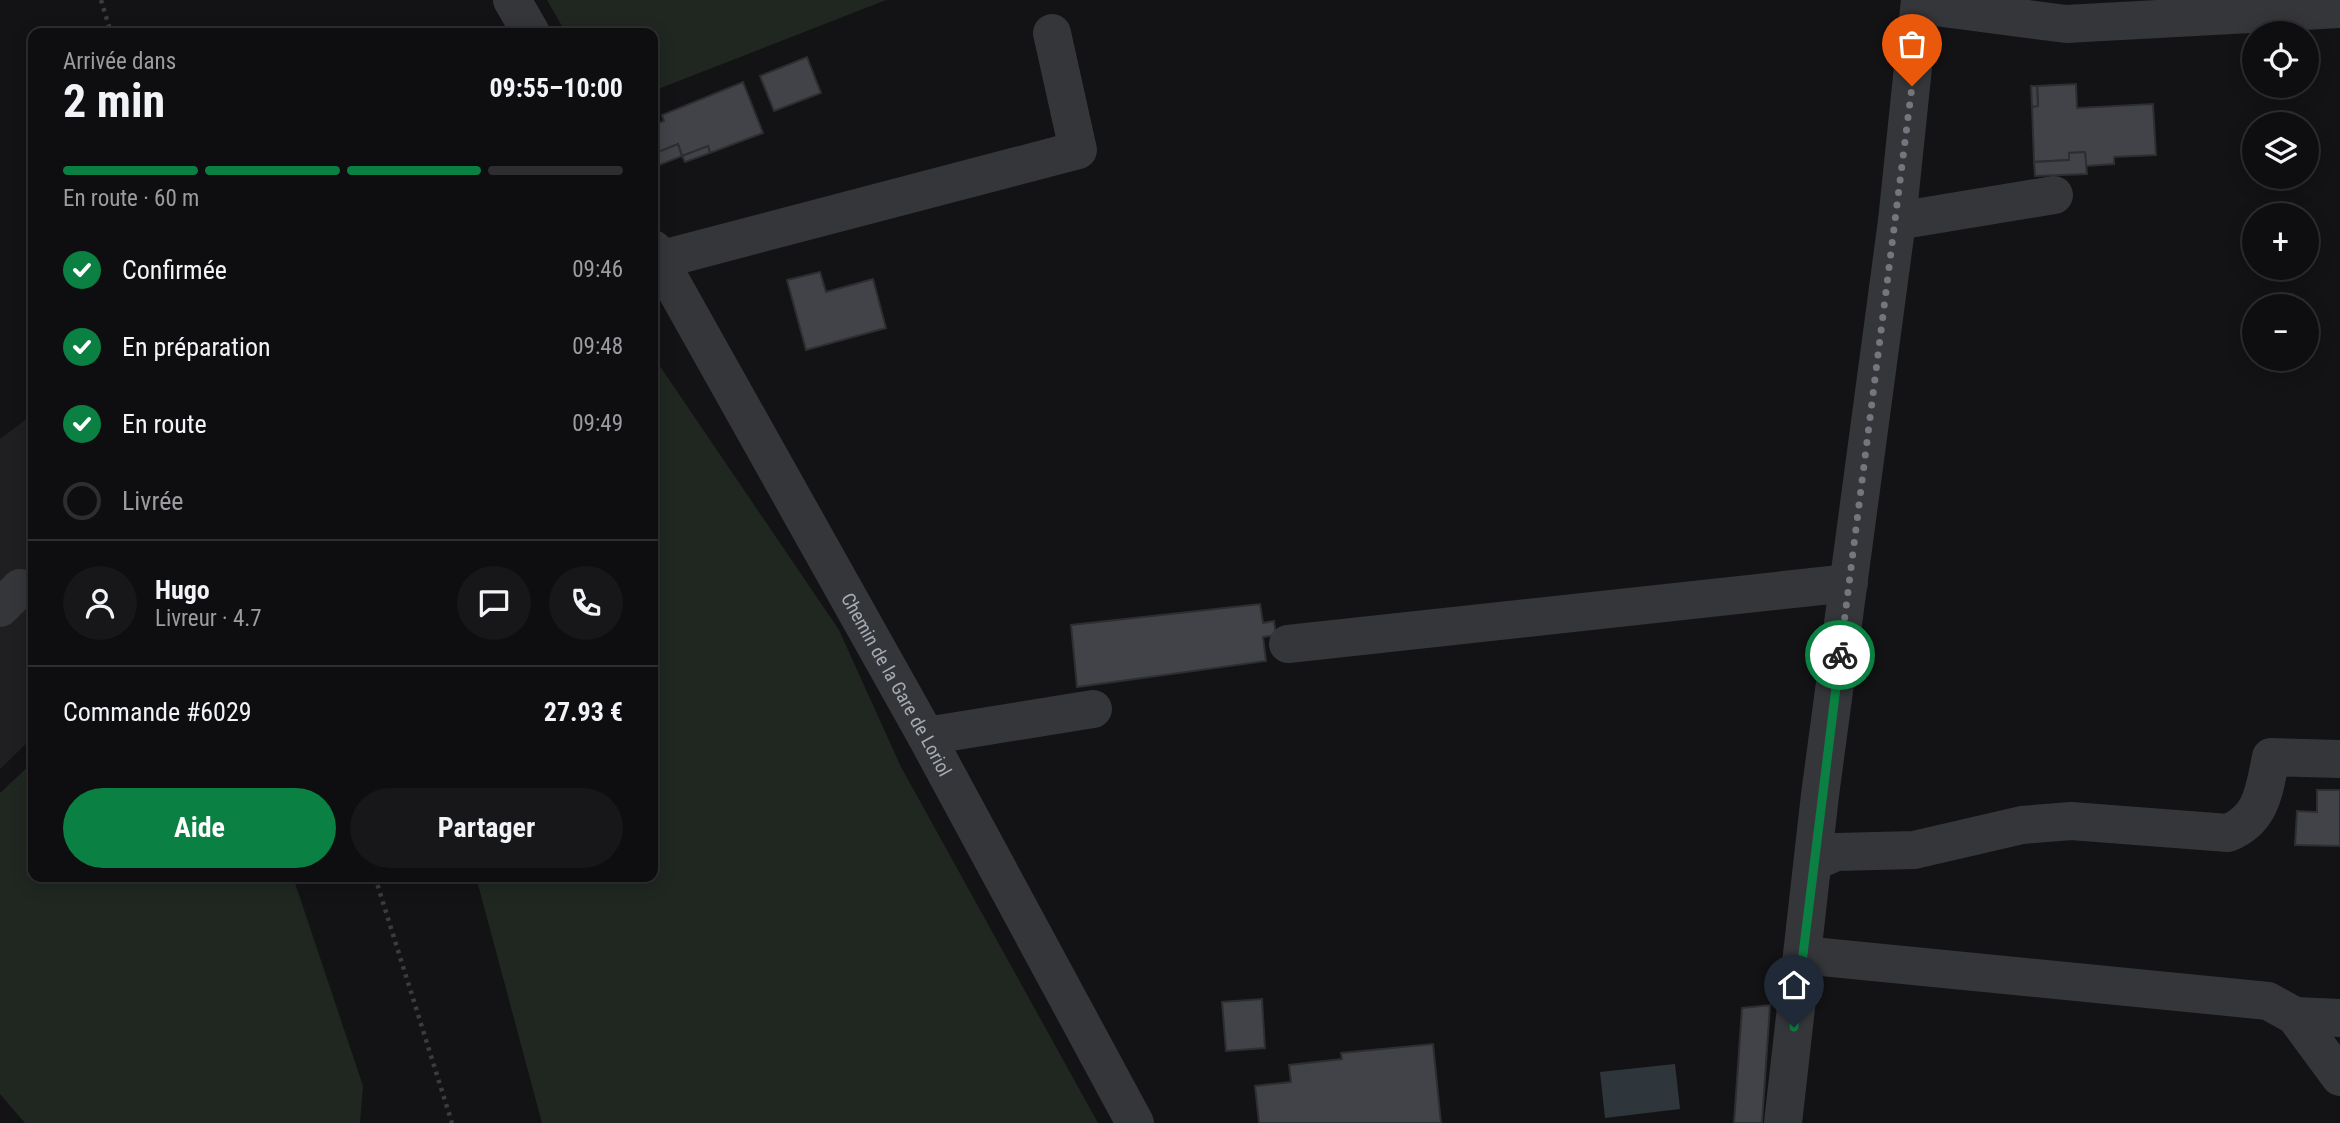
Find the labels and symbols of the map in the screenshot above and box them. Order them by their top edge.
pin [1882,14,1942,86]
street label: Chemin de la Gare de Loriol [837,589,957,780]
courier [1805,620,1875,690]
pin [1764,955,1824,1027]

